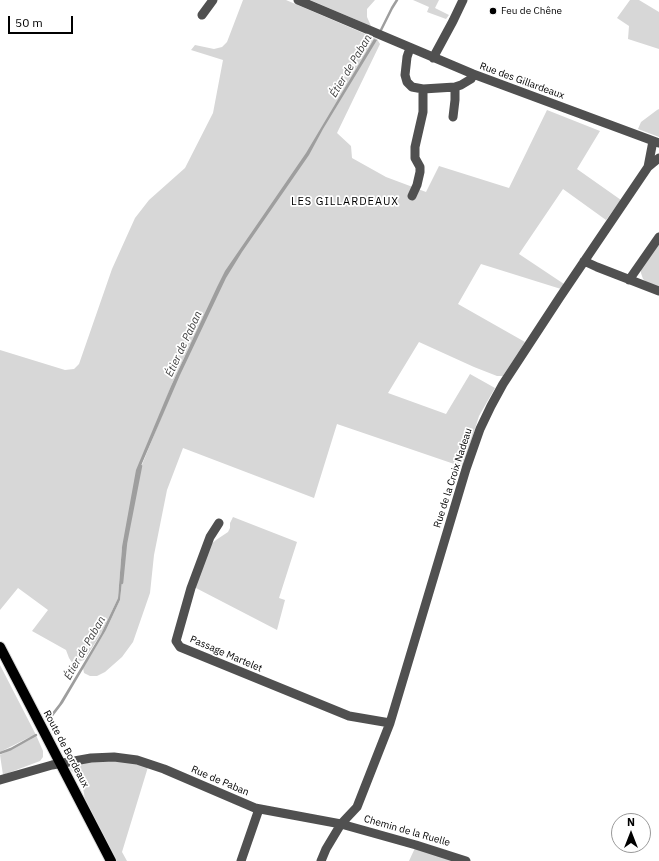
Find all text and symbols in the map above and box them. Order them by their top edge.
place label: Feu de Chêne [501,5,562,17]
marker: Feu de Chêne [488,6,498,16]
scale bar [10,8,75,34]
text: 50 m [15,15,43,30]
water label: Étier de Paban [327,32,375,100]
street label: Rue des Gillardeaux [478,60,566,102]
district label: LES GILLARDEAUX [291,195,399,209]
water label: Étier de Paban [163,309,205,379]
street label: Rue de la Croix Nadeau [431,427,475,529]
water label: Étier de Paban [62,614,108,682]
street label: Passage Martelet [188,633,264,675]
street label: Route de Bordeaux [41,708,91,790]
street label: Rue de Paban [189,763,251,799]
street label: Chemin de la Ruelle [362,813,452,849]
north arrow [611,813,651,853]
text: N [627,815,635,829]

